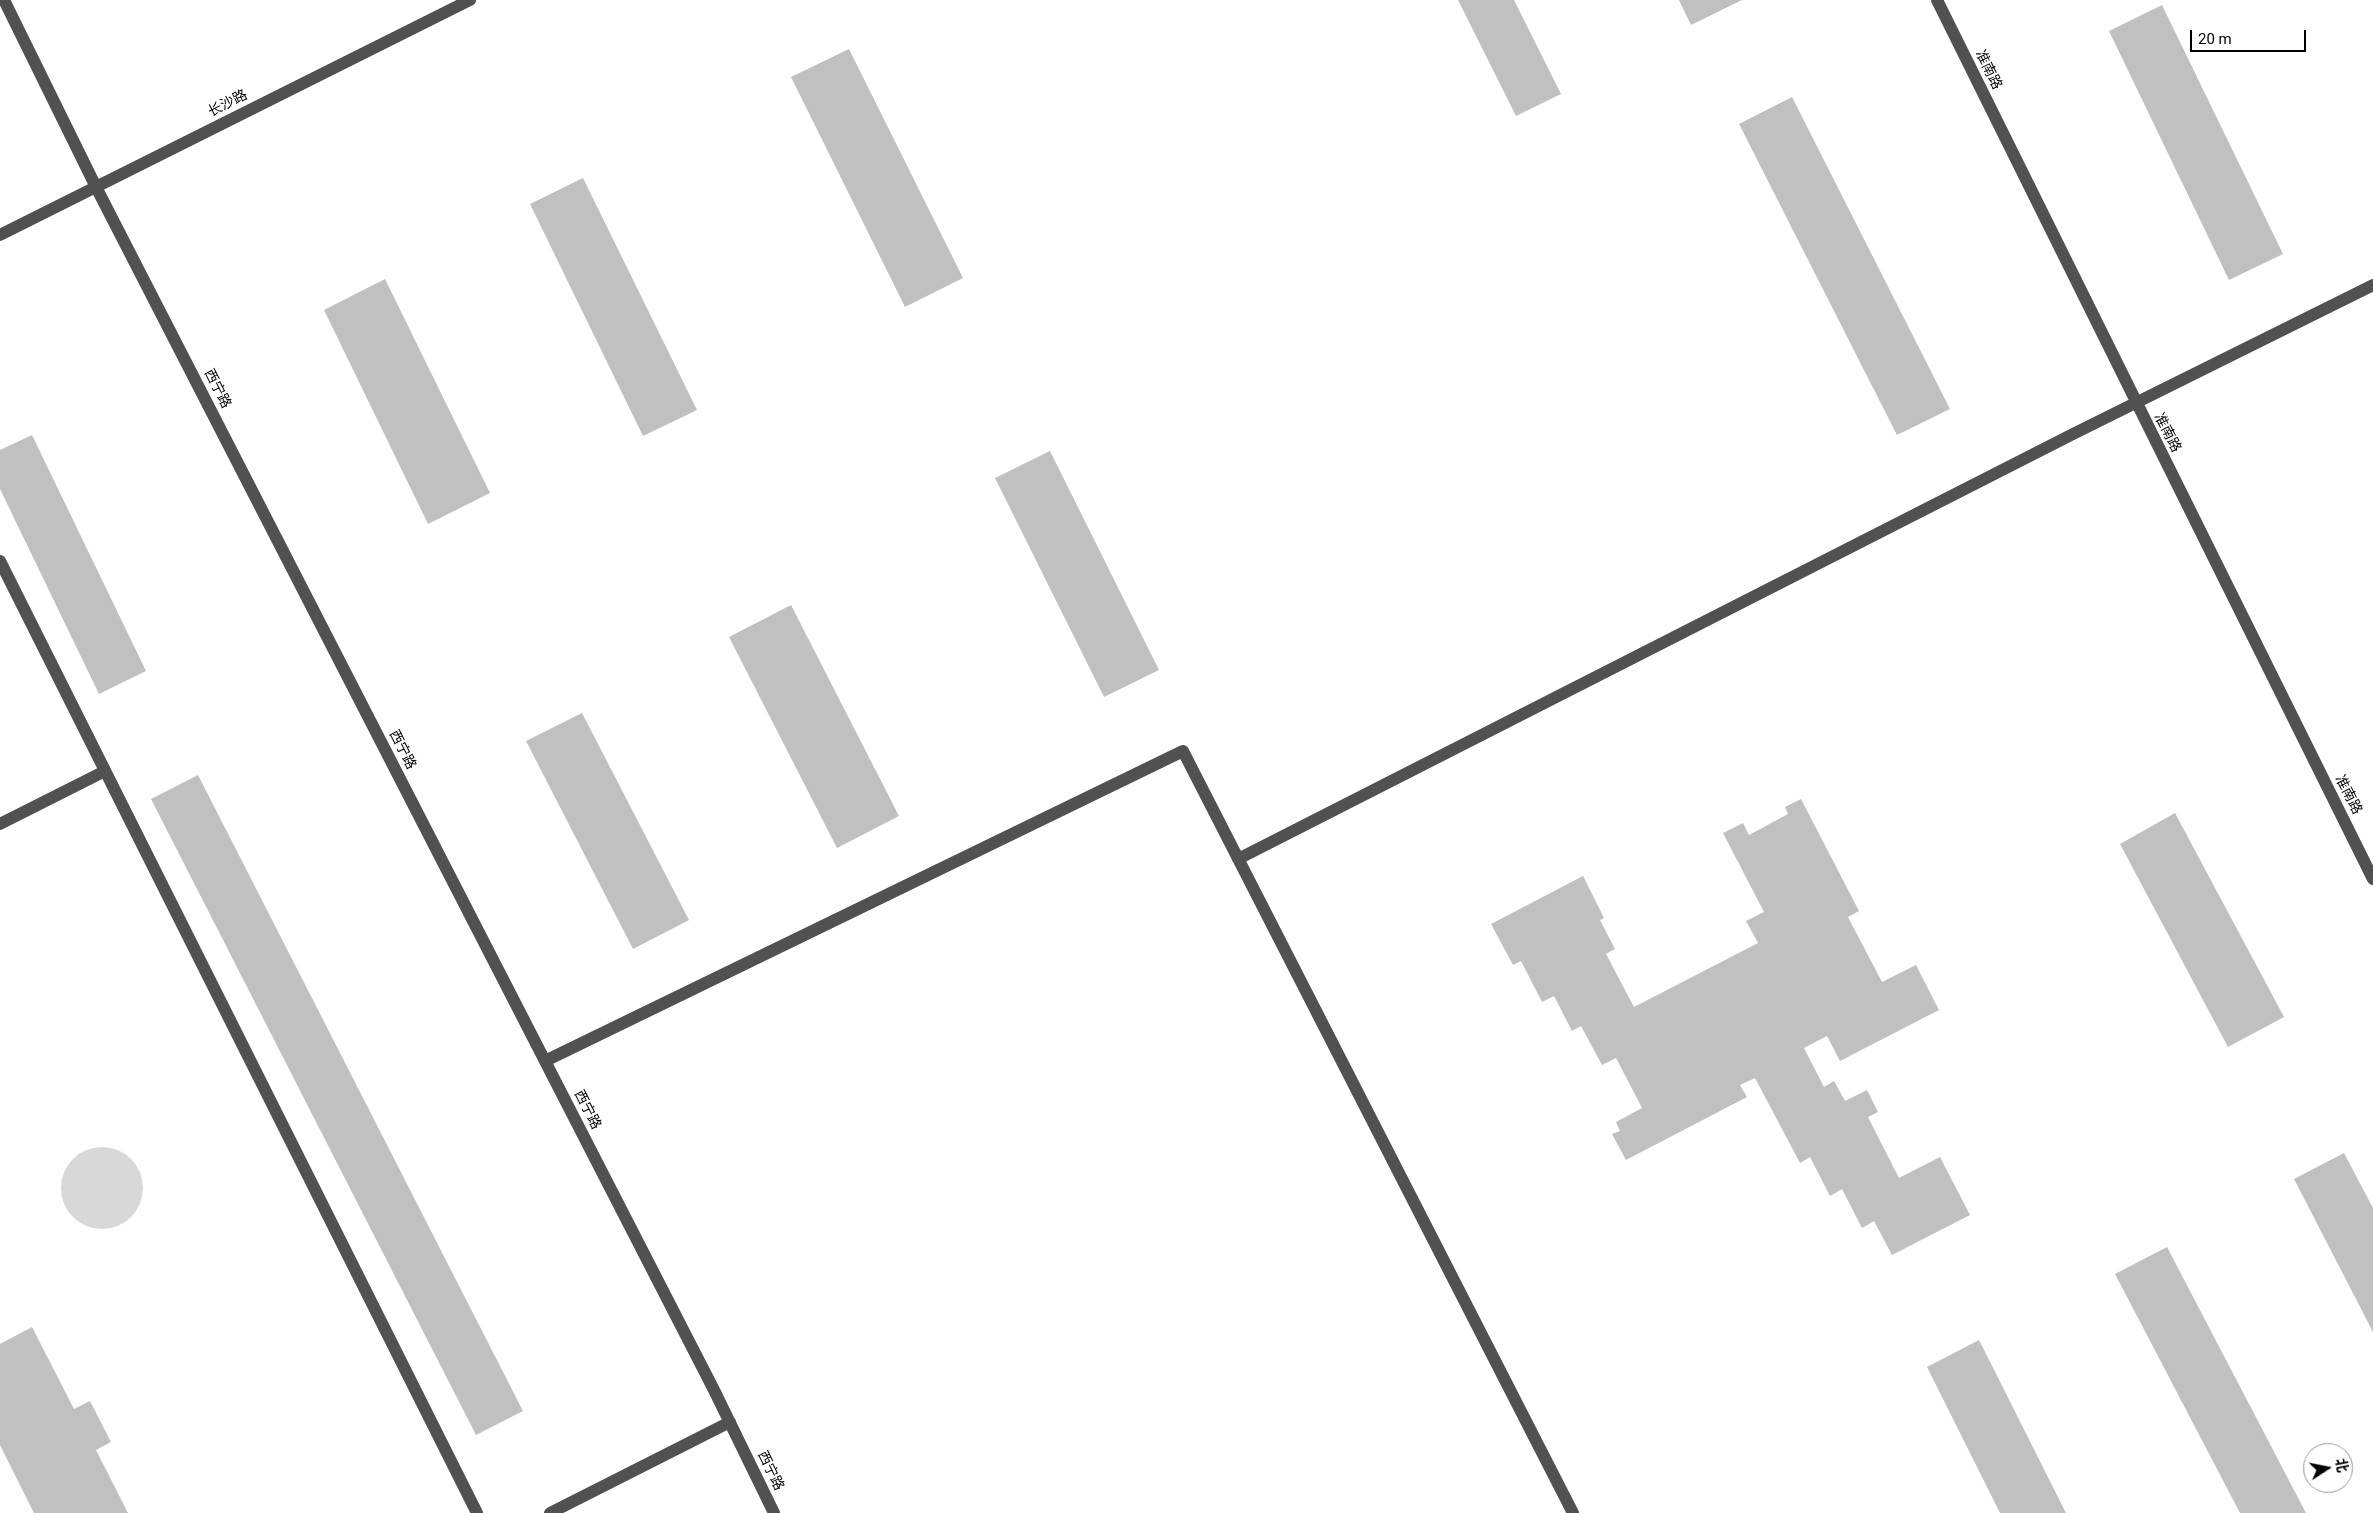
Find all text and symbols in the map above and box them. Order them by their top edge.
scale bar [2193,20,2309,52]
text: 20 m [2198,30,2232,48]
street label: 准南路 [1971,47,2005,93]
street label: 长沙路 [205,87,251,121]
street label: 西宁路 [200,366,234,412]
street label: 准南路 [2150,410,2184,456]
street label: 西宁路 [385,727,419,773]
street label: 准南路 [2331,772,2365,818]
street label: 西宁路 [570,1087,604,1133]
north arrow [2303,1443,2353,1493]
street label: 西宁路 [753,1448,787,1494]
text: 北 [2333,1457,2351,1474]

